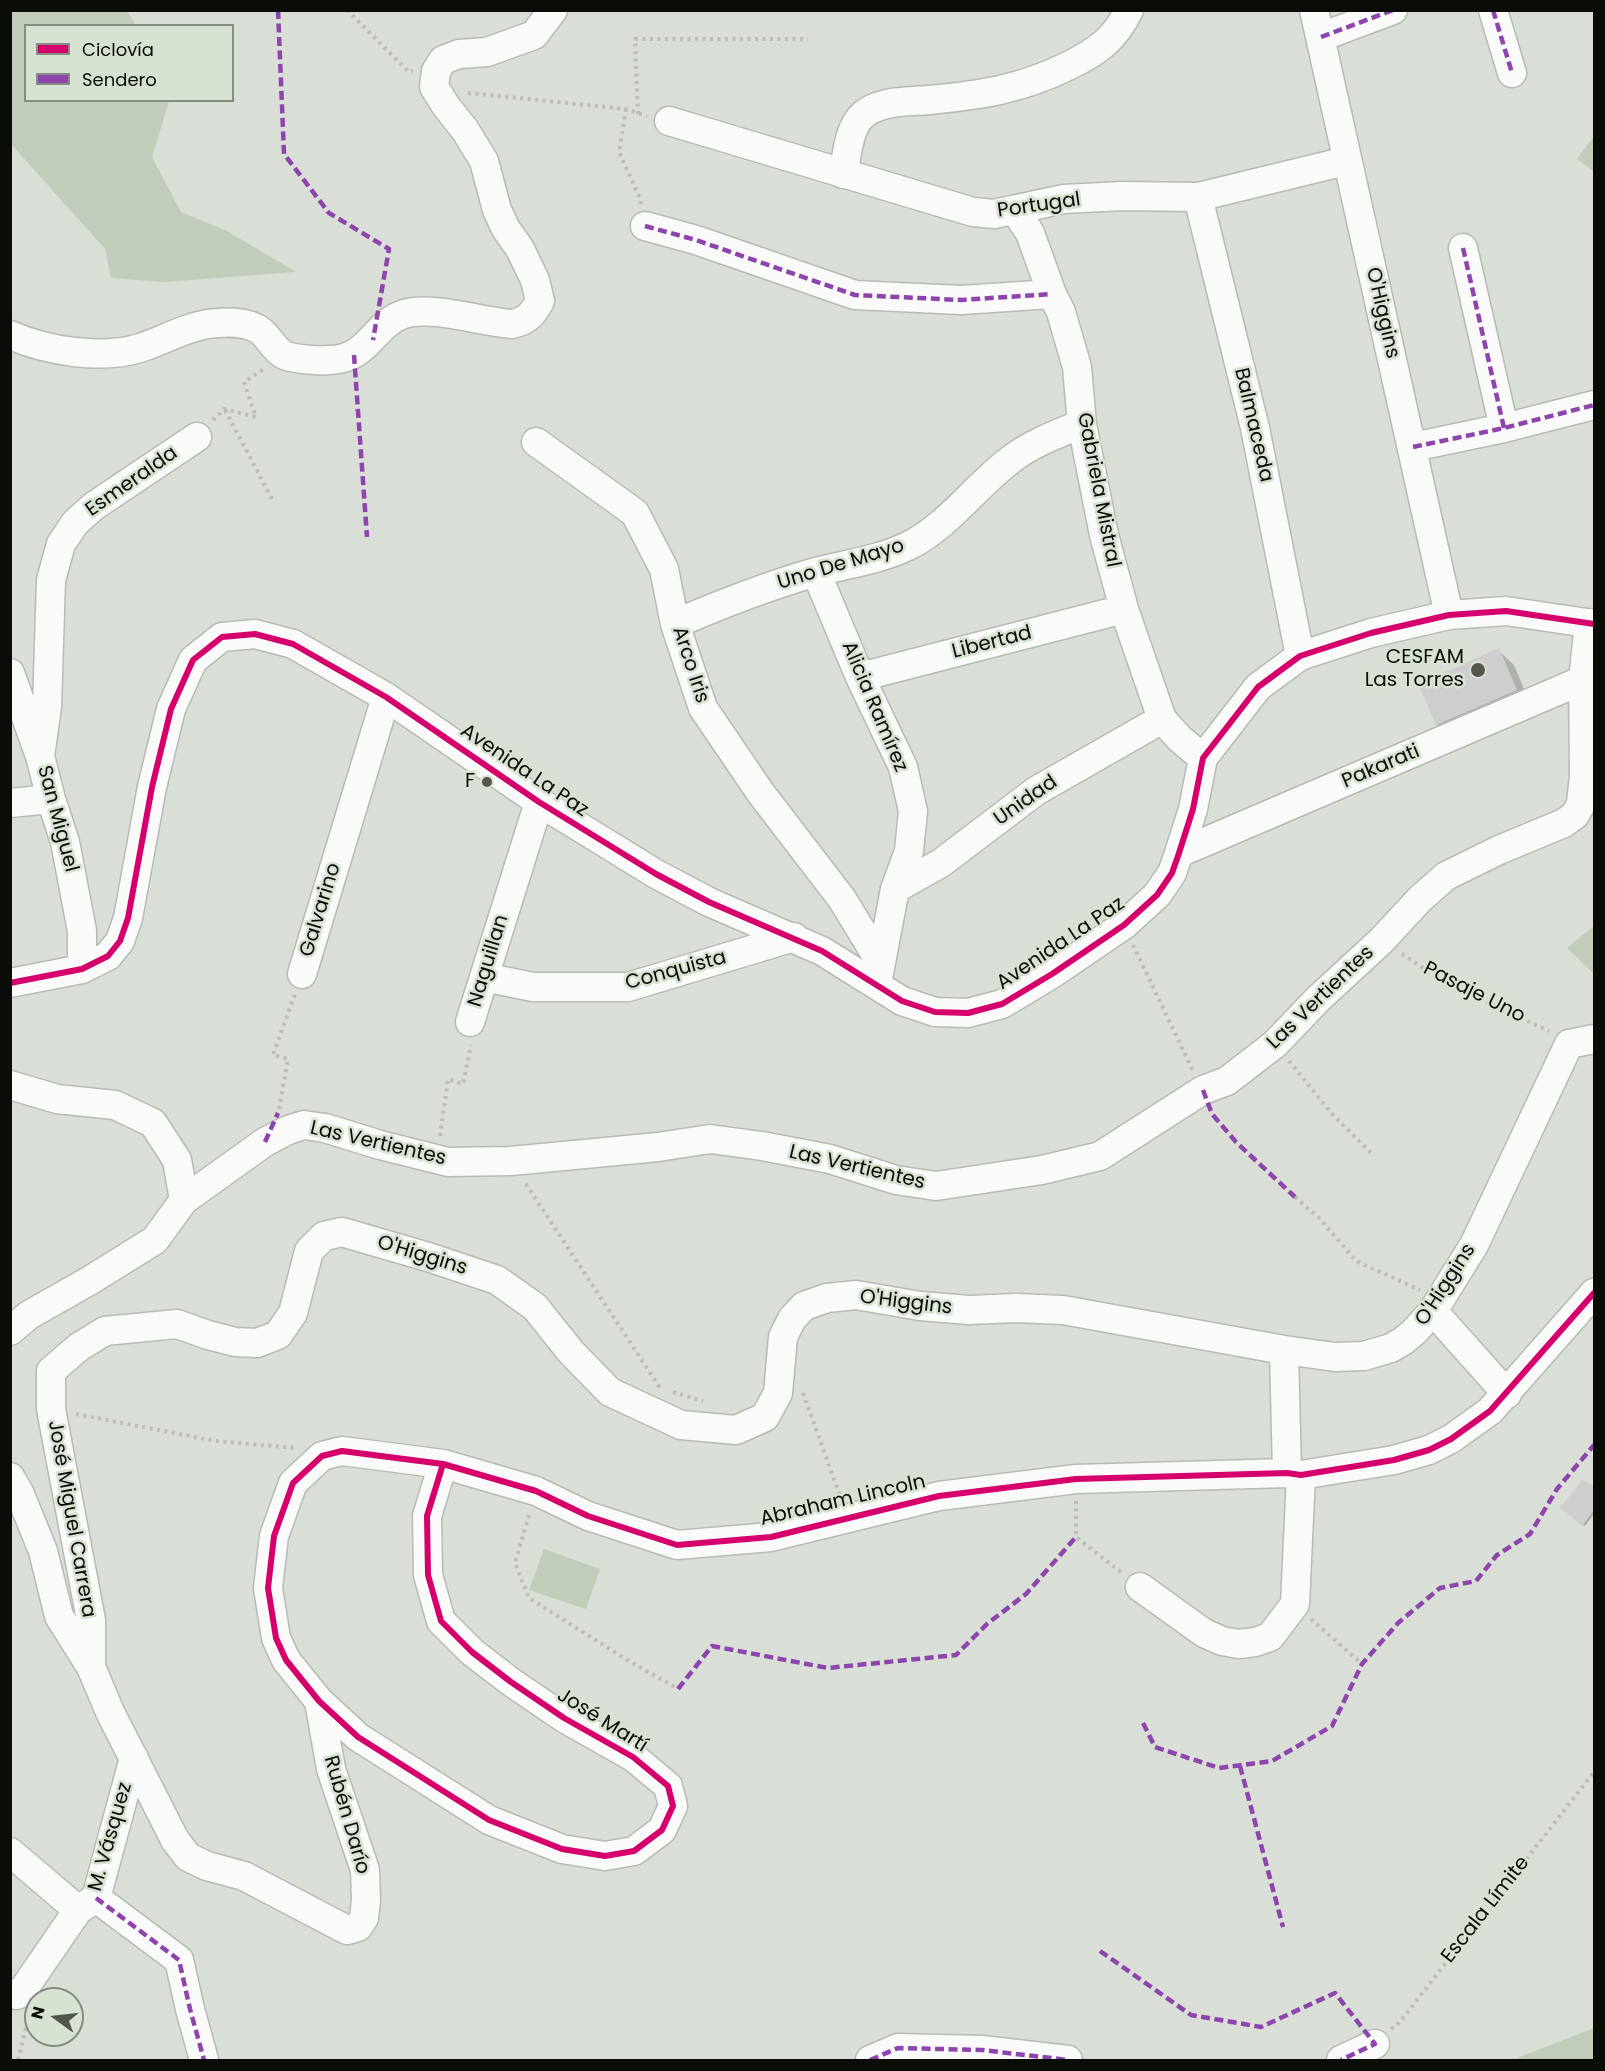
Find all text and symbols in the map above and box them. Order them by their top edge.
legend [24,24,234,102]
text: Ciclovía [82,37,154,62]
text: Sendero [82,67,157,92]
street label: Portugal [996,188,1082,224]
street label: O'Higgins [1360,265,1404,361]
street label: Balmaceda [1228,366,1278,484]
street label: Gabriela Mistral [1071,411,1125,569]
street label: Esmeralda [81,442,183,522]
street label: Uno De Mayo [775,534,907,596]
street label: Libertad [950,622,1034,664]
street label: Arco Iris [666,624,714,706]
street label: Alicia Ramírez [836,638,912,776]
place label: CESFAM Las Torres [1365,646,1464,693]
marker: CESFAM Las Torres [1469,661,1487,679]
street label: Avenida La Paz [456,719,592,823]
street label: Pakarati [1339,740,1423,794]
street label: San Miguel [31,763,83,875]
place label: F [465,770,475,794]
street label: Unidad [990,771,1062,831]
marker: F [480,775,494,789]
street label: Galvarino [295,860,347,960]
street label: Avenida La Paz [993,892,1129,996]
street label: Naguillan [464,912,514,1010]
street label: Las Vertientes [1263,941,1379,1055]
street label: Conquista [623,946,729,996]
street label: Pasaje Uno [1419,957,1529,1029]
street label: Las Vertientes [308,1117,448,1171]
street label: Las Vertientes [787,1141,927,1195]
street label: O'Higgins [374,1231,470,1281]
street label: O'Higgins [1411,1240,1481,1330]
street label: O'Higgins [858,1285,954,1321]
street label: José Miguel Carrera [42,1418,100,1620]
street label: Abraham Lincoln [758,1470,928,1532]
street label: José Martí [552,1684,652,1758]
street label: Rubén Darío [318,1753,374,1877]
street label: M. Vásquez [84,1780,138,1894]
street label: Escala Límite [1437,1852,1535,1968]
north arrow [24,1987,84,2047]
text: N [25,2004,51,2022]

